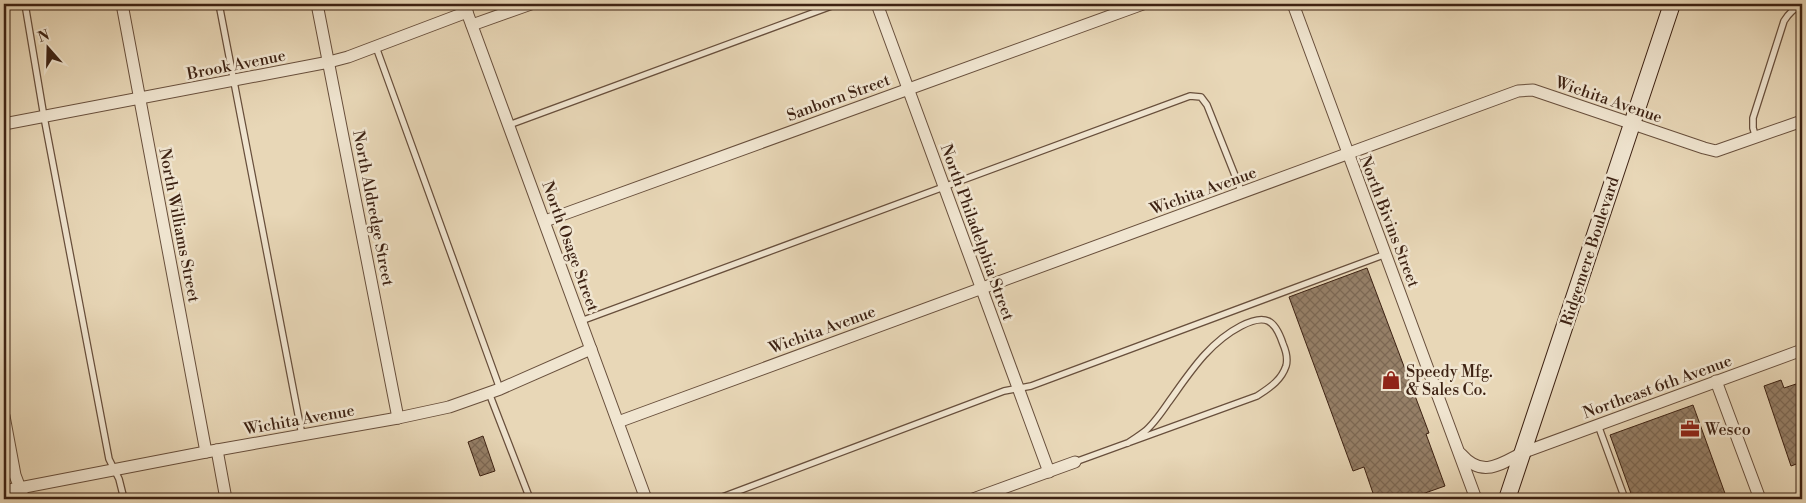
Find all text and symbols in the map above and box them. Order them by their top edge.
north arrow [22,22,72,72]
text: N [36,26,52,47]
street label: Brook Avenue [184,46,287,85]
street label: Sanborn Street [784,70,893,126]
street label: Wichita Avenue [1552,72,1665,128]
street label: North Aldredge Street [348,129,398,288]
street label: North Philadelphia Street [936,141,1018,324]
street label: North Williams Street [154,146,204,304]
street label: North Bivins Street [1355,153,1424,291]
street label: Wichita Avenue [1146,162,1259,220]
street label: Ridgemere Boulevard [1556,174,1624,329]
street label: North Osage Street [537,178,603,315]
street label: Wichita Avenue [765,301,878,359]
street label: Northeast 6th Avenue [1580,351,1734,423]
place label: Speedy Mfg. & Sales Co. [1406,362,1493,400]
shop icon: Speedy Mfg. & Sales Co. [1380,369,1402,391]
street label: Wichita Avenue [241,400,356,440]
office icon: Wesco [1679,418,1701,440]
place label: Wesco [1704,420,1751,440]

